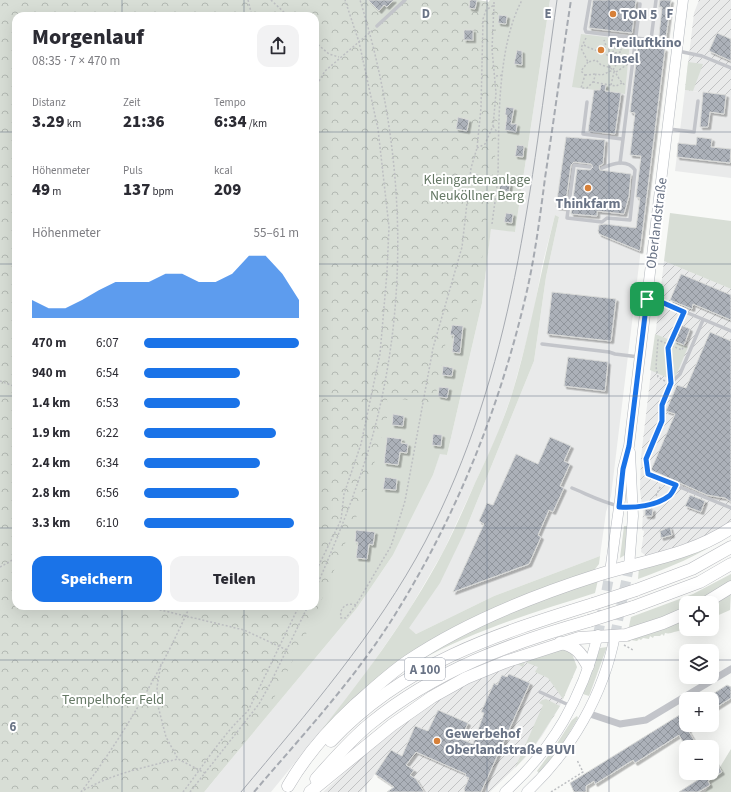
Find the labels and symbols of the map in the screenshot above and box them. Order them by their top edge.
text: D [422,5,430,23]
text: E [544,5,552,23]
place label: TON 5 [621,5,657,25]
text: F [667,5,674,23]
marker: TON 5 [608,9,618,19]
place label: Freiluftkino Insel [609,33,682,69]
marker: Freiluftkino Insel [596,45,606,55]
park label: Kleingartenanlage Neuköllner Berg [424,170,530,206]
street label: Oberlandstraße [641,176,673,270]
marker: Thinkfarm [583,183,593,193]
place label: Thinkfarm [556,194,620,214]
pin [630,282,664,316]
road number: A 100 [405,658,445,680]
park label: Tempelhofer Feld [62,690,164,710]
text: 6 [10,718,17,736]
place label: Gewerbehof Oberlandstraße BUVI [445,724,575,760]
marker: Gewerbehof Oberlandstraße BUVI [432,736,442,746]

